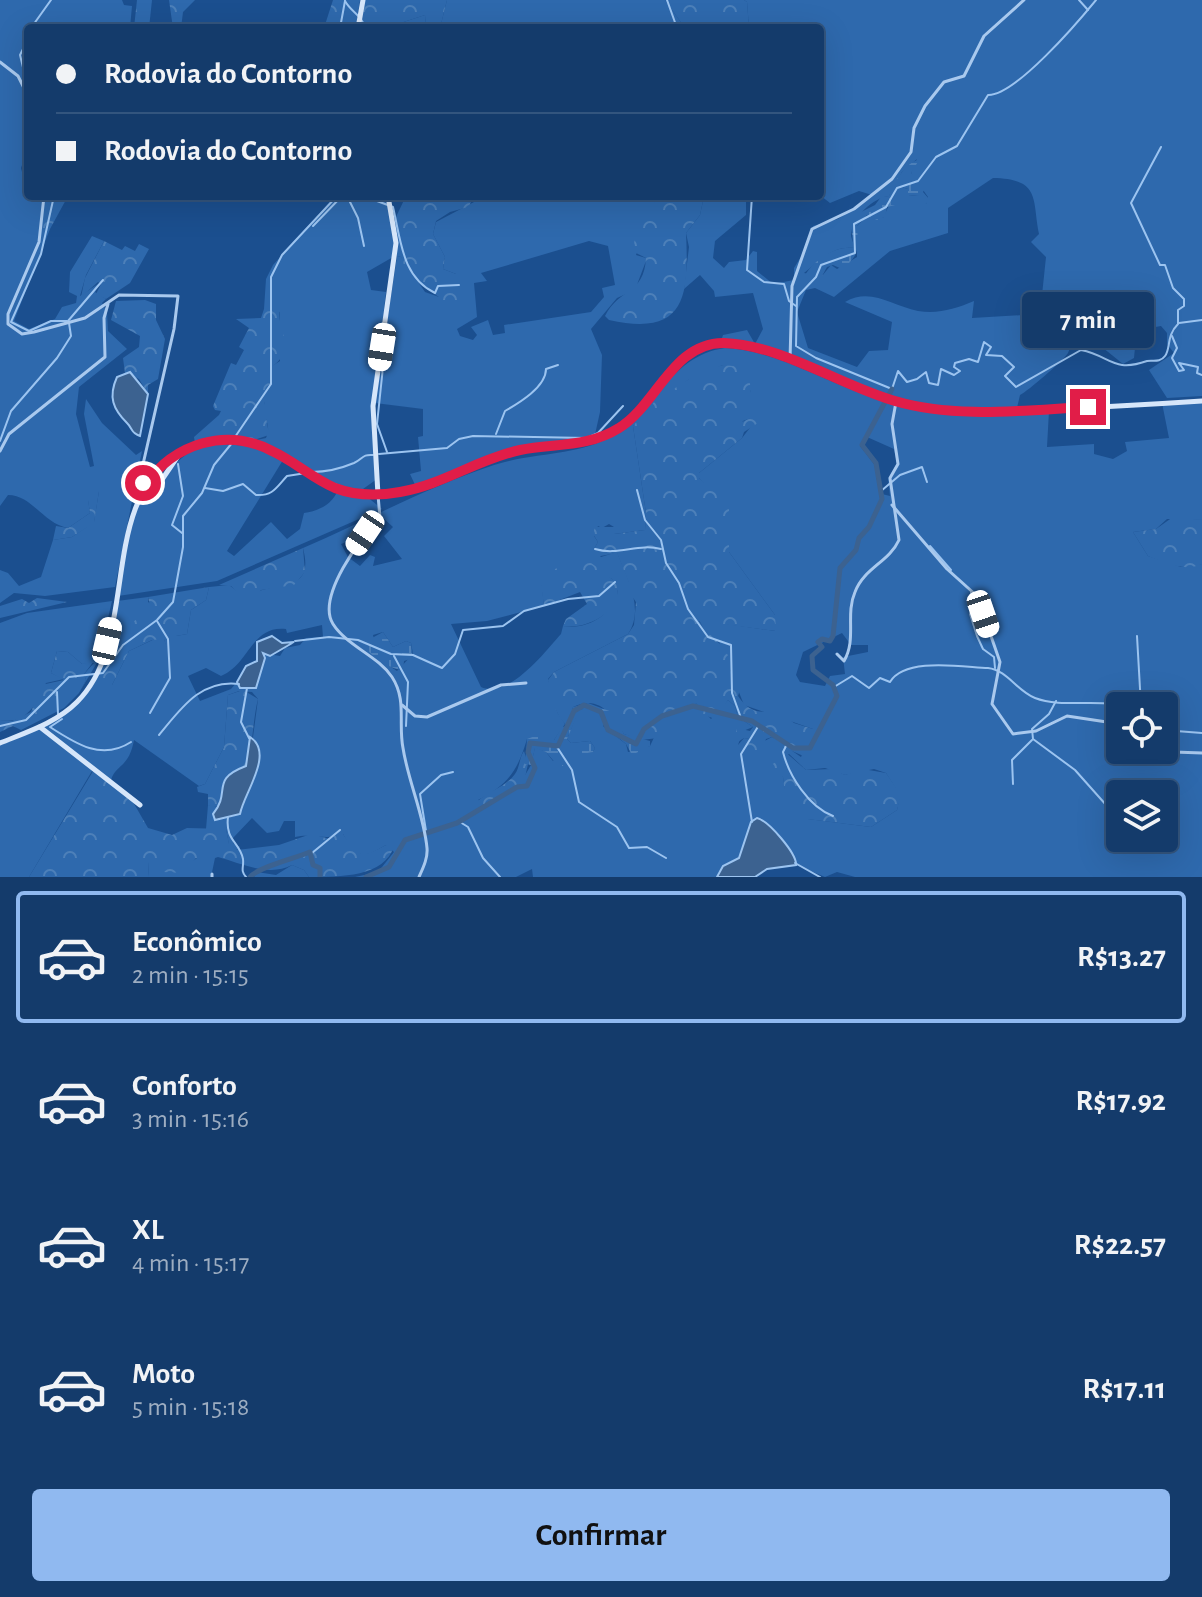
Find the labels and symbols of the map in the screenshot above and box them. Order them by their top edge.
callout: 7 min [1022,291,1154,347]
car [366,321,398,373]
route end [1070,389,1106,425]
route start [125,465,161,501]
car [342,506,388,560]
car [964,587,1002,641]
car [90,615,124,667]

